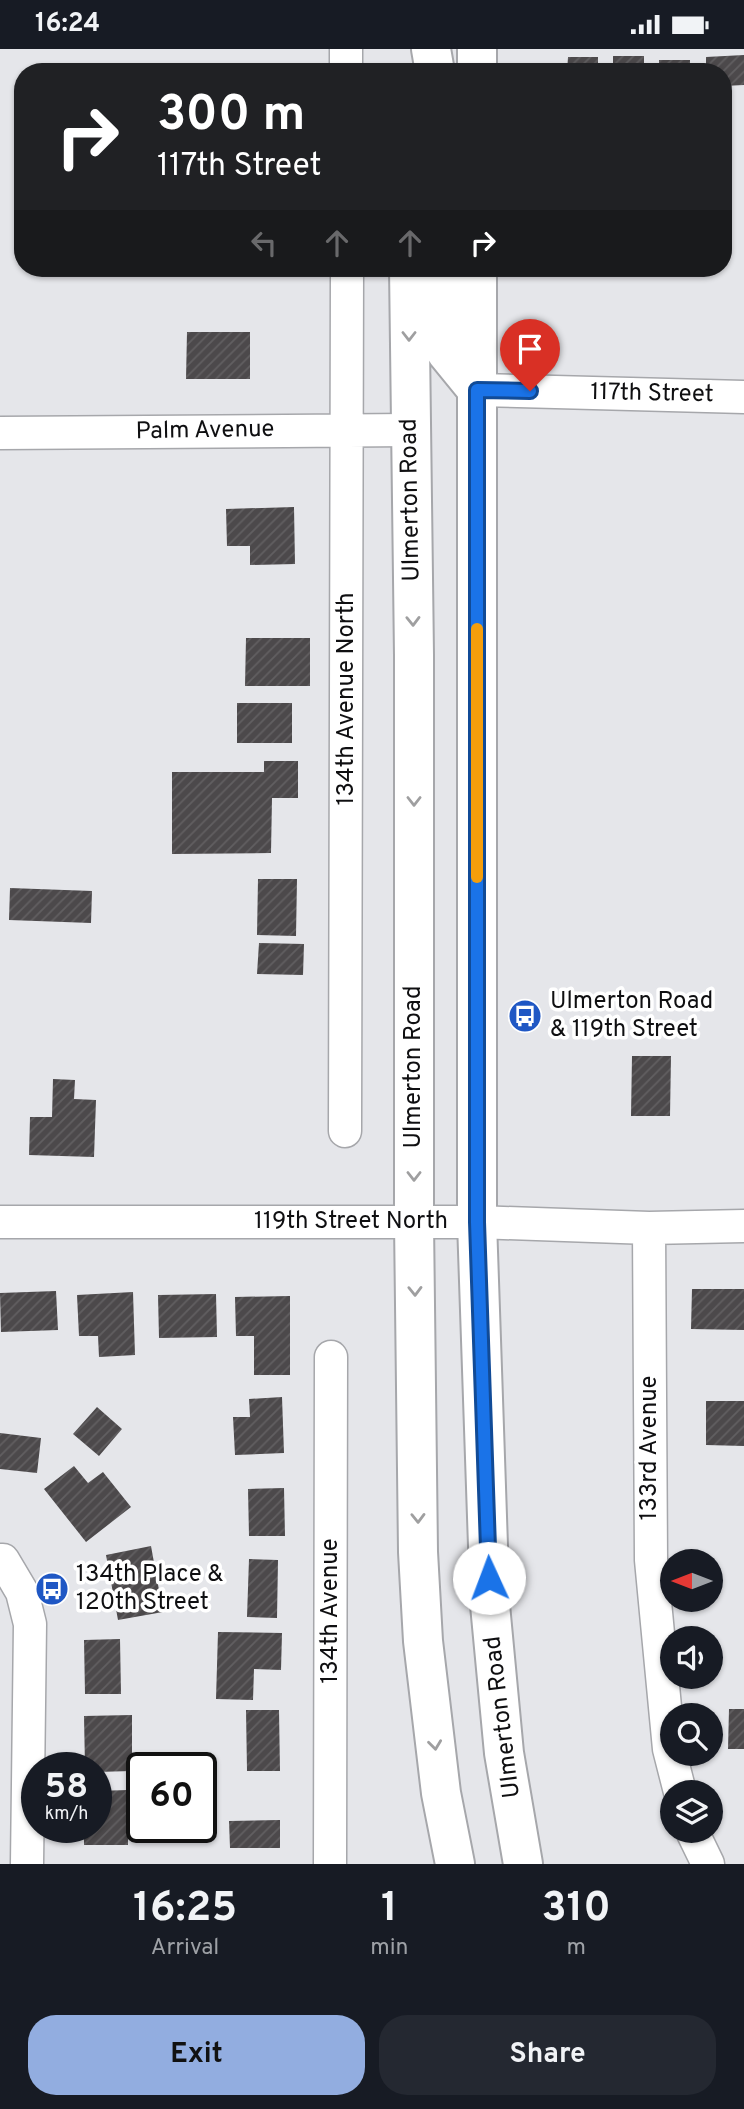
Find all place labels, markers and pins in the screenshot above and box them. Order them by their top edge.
pin [500,319,560,391]
place label: Ulmerton Road & 119th Street [550,987,713,1045]
bus stop icon: Ulmerton Road & 119th Street [506,997,544,1035]
place label: 134th Place & 120th Street [76,1560,223,1618]
bus stop icon: 134th Place & 120th Street [33,1570,71,1608]

